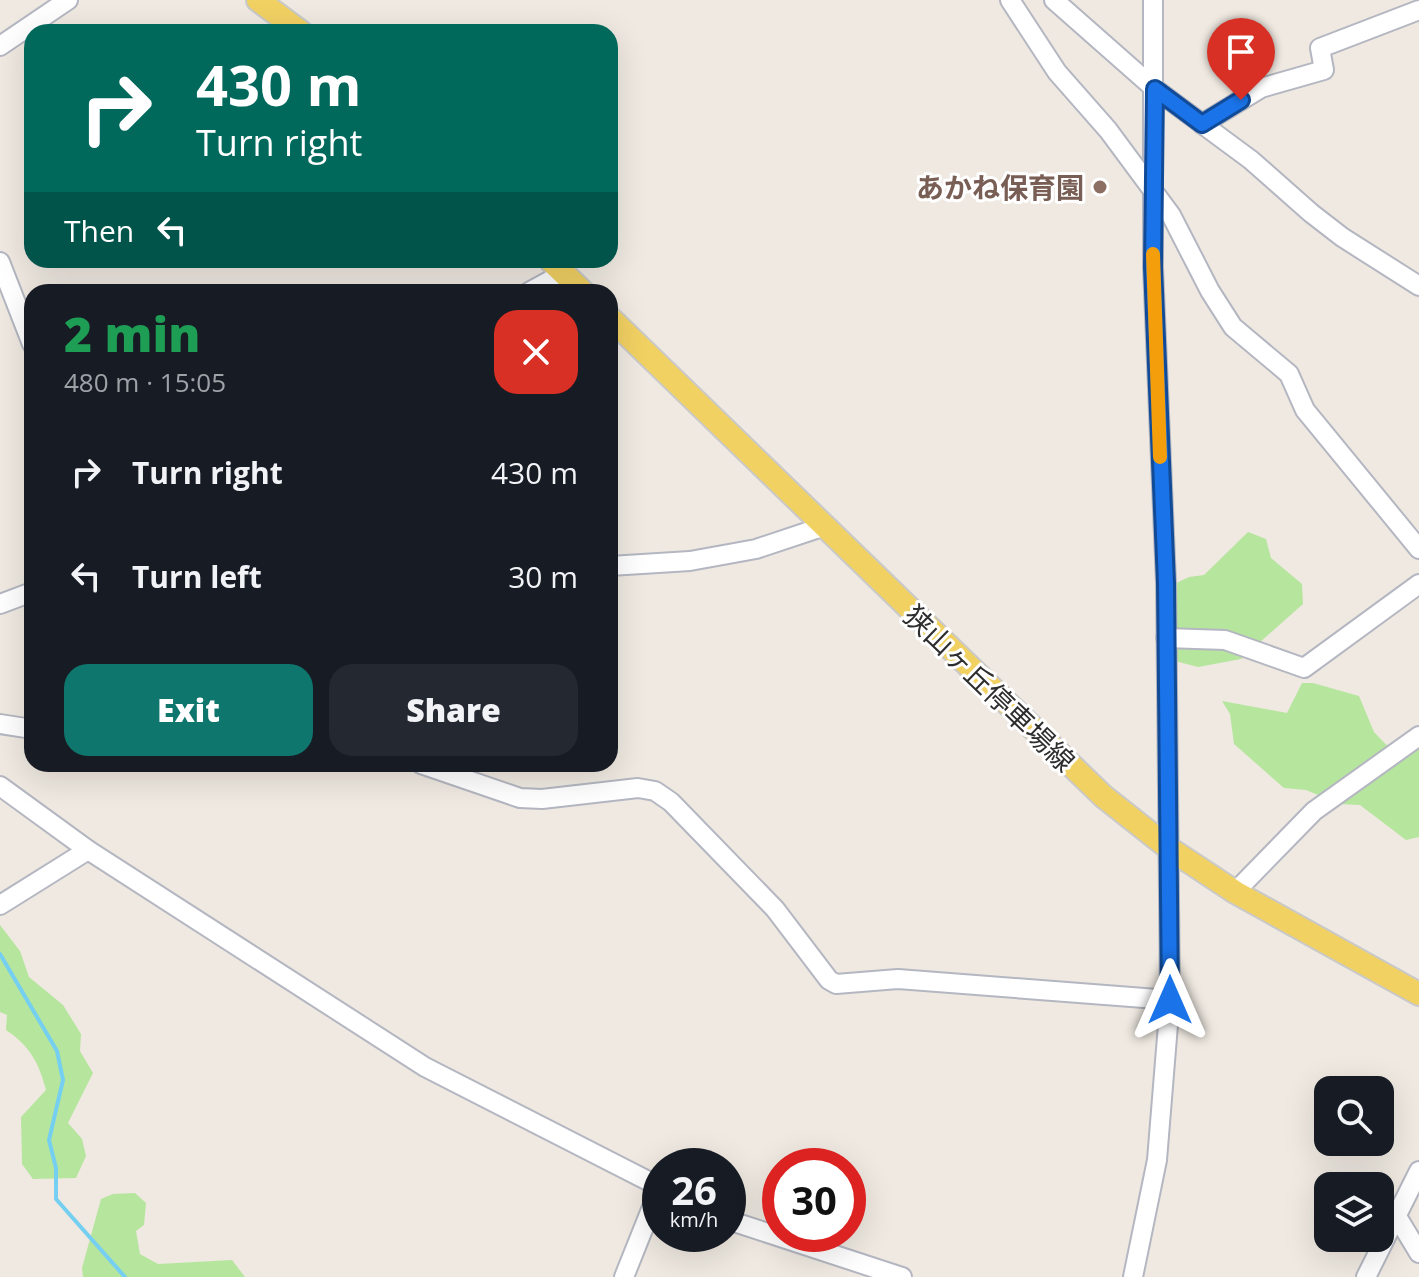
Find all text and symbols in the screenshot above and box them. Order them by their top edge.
pin [1207,18,1275,100]
icon: arrive [1219,30,1263,74]
text: 430 m [196,46,362,122]
icon: right [64,56,168,160]
text: Turn right [196,118,362,167]
place label: あかね保育園 [916,168,1084,206]
marker: あかね保育園 [1091,178,1109,196]
icon: left [150,208,194,252]
text: Then [64,210,134,251]
text: 2 min [64,301,200,366]
button: close [494,310,578,394]
text: 480 m · 15:05 [64,364,226,400]
icon: right [64,450,108,494]
text: Turn right [132,452,283,493]
text: 430 m [491,452,578,493]
icon: left [64,554,108,598]
text: Turn left [132,556,262,597]
text: 30 m [508,556,578,597]
street label: 狭山ヶ丘停車場線 [896,597,1084,779]
button: Exit [64,664,313,756]
button: Share [329,664,578,756]
position arrow [1128,958,1212,1042]
map controls [1314,1076,1394,1252]
button: search [1314,1076,1394,1156]
speed limit sign: 30 [762,1148,866,1252]
text: 26 [671,1162,717,1217]
button: layers [1314,1172,1394,1252]
text: km/h [670,1206,718,1233]

